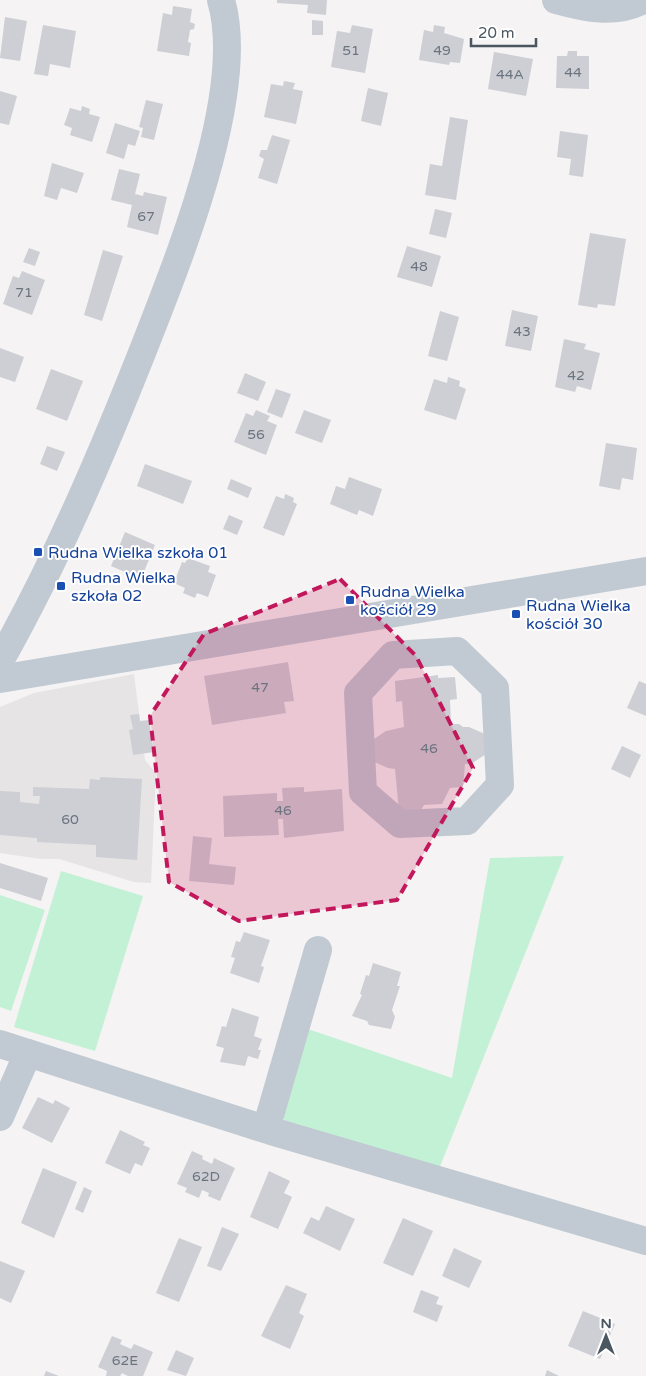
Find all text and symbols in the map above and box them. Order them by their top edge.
scale bar [471,15,536,47]
text: 20 m [478,24,515,42]
house number: 51 [342,42,360,59]
house number: 49 [433,42,451,59]
house number: 44 [564,64,582,81]
house number: 44A [496,66,524,83]
house number: 67 [137,208,155,225]
house number: 48 [410,258,428,275]
house number: 71 [15,284,33,301]
house number: 43 [513,323,531,340]
house number: 42 [567,367,585,384]
house number: 56 [247,426,265,443]
place label: Rudna Wielka szkoła 01 [48,543,228,563]
marker: Rudna Wielka szkoła 01 [32,546,44,558]
place label: Rudna Wielka szkoła 02 [71,568,176,606]
marker: Rudna Wielka szkoła 02 [55,580,67,592]
place label: Rudna Wielka kościół 29 [360,582,465,620]
marker: Rudna Wielka kościół 29 [344,594,356,606]
place label: Rudna Wielka kościół 30 [526,596,631,634]
marker: Rudna Wielka kościół 30 [510,608,522,620]
house number: 47 [251,679,269,696]
house number: 46 [420,740,438,757]
house number: 46 [274,802,292,819]
house number: 60 [61,811,79,828]
house number: 62D [192,1168,220,1185]
north arrow [581,1311,631,1361]
text: N [600,1315,612,1332]
house number: 62E [112,1352,138,1369]

